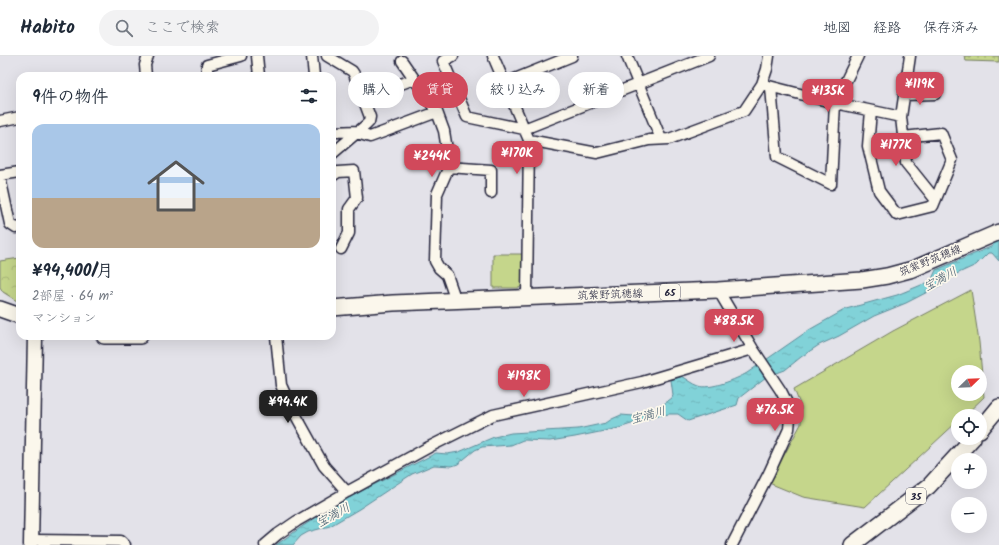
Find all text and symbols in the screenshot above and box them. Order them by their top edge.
search box [99,10,379,46]
text: Habito [20,13,75,43]
text: ここで検索 [145,16,220,40]
icon: search [113,17,135,39]
text: 地図 [823,17,851,39]
text: 経路 [873,17,901,39]
text: 保存済み [923,17,979,39]
chip: 購入 [348,72,404,108]
chip: 賃貸 [412,72,468,108]
chip: 絞り込み [476,72,560,108]
chip: 新着 [568,72,624,108]
pin: ¥119K [892,72,948,106]
text: ¥119K [905,74,935,95]
pin: ¥135K [800,79,856,113]
text: ¥135K [811,81,845,102]
text: 9件の物件 [32,84,109,111]
icon: filters [298,85,320,107]
pin: ¥177K [868,133,924,167]
text: ¥177K [880,135,912,156]
pin: ¥170K [489,141,545,175]
text: ¥170K [501,143,533,164]
pin: ¥244K [404,144,460,178]
text: ¥244K [413,146,451,167]
icon: home [140,150,212,222]
street label: 筑紫野筑穂線 [896,240,964,282]
text: ¥94,400/月 [32,258,113,285]
water label: 宝満川 [920,262,961,296]
road number: 65 [660,284,680,300]
street label: 筑紫野筑穂線 [577,285,643,305]
text: 2部屋 · 64 m² [32,286,113,307]
text: マンション [32,308,96,329]
pin: ¥88.5K [701,309,767,343]
text: ¥88.5K [714,311,754,332]
pin: ¥198K [496,364,552,398]
north arrow [951,365,987,401]
map controls [951,365,987,533]
text: ¥198K [507,366,541,387]
pin: ¥94.4K [255,390,321,424]
text: ¥94.4K [268,392,308,413]
pin: ¥76.5K [742,398,808,432]
text: ¥76.5K [756,400,794,421]
water label: 宝満川 [628,402,668,429]
button: locate [951,409,987,445]
button: + [951,453,987,489]
road number: 35 [906,488,926,504]
button: − [951,497,987,533]
water label: 宝満川 [313,498,354,532]

